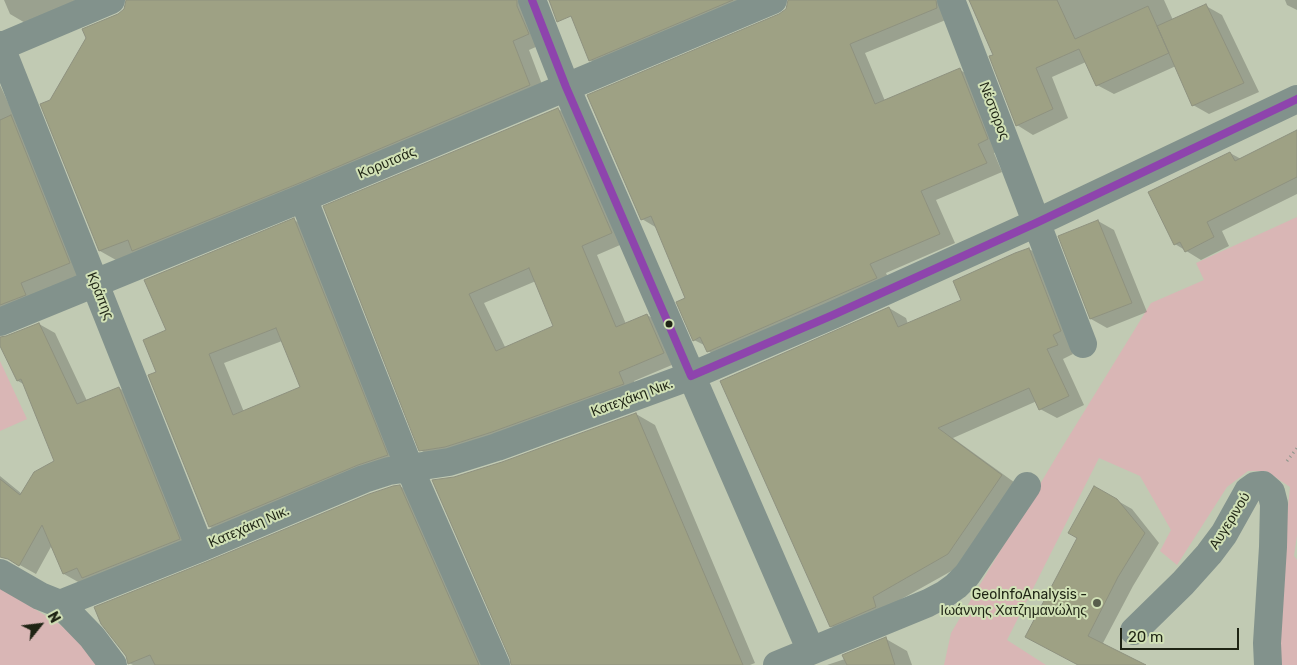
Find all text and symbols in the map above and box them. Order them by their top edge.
street label: Νέστορος [975,80,1013,142]
street label: Κορυτσάς [355,143,419,183]
street label: Κράπης [83,270,117,322]
unlabelled marker [664,319,674,329]
street label: Κατεχάκη Νικ. [589,375,675,421]
street label: Αυγερινού [1206,490,1254,552]
street label: Κατεχάκη Νικ. [206,502,292,552]
place label: GeoInfoAnalysis - Ιωάννης Χατζημανώλης [940,587,1087,620]
marker: GeoInfoAnalysis - Ιωάννης Χατζημανώλης [1091,597,1103,609]
north arrow [15,600,65,650]
text: N [44,609,63,626]
scale bar [1122,618,1241,650]
text: 20 m [1128,628,1163,646]

